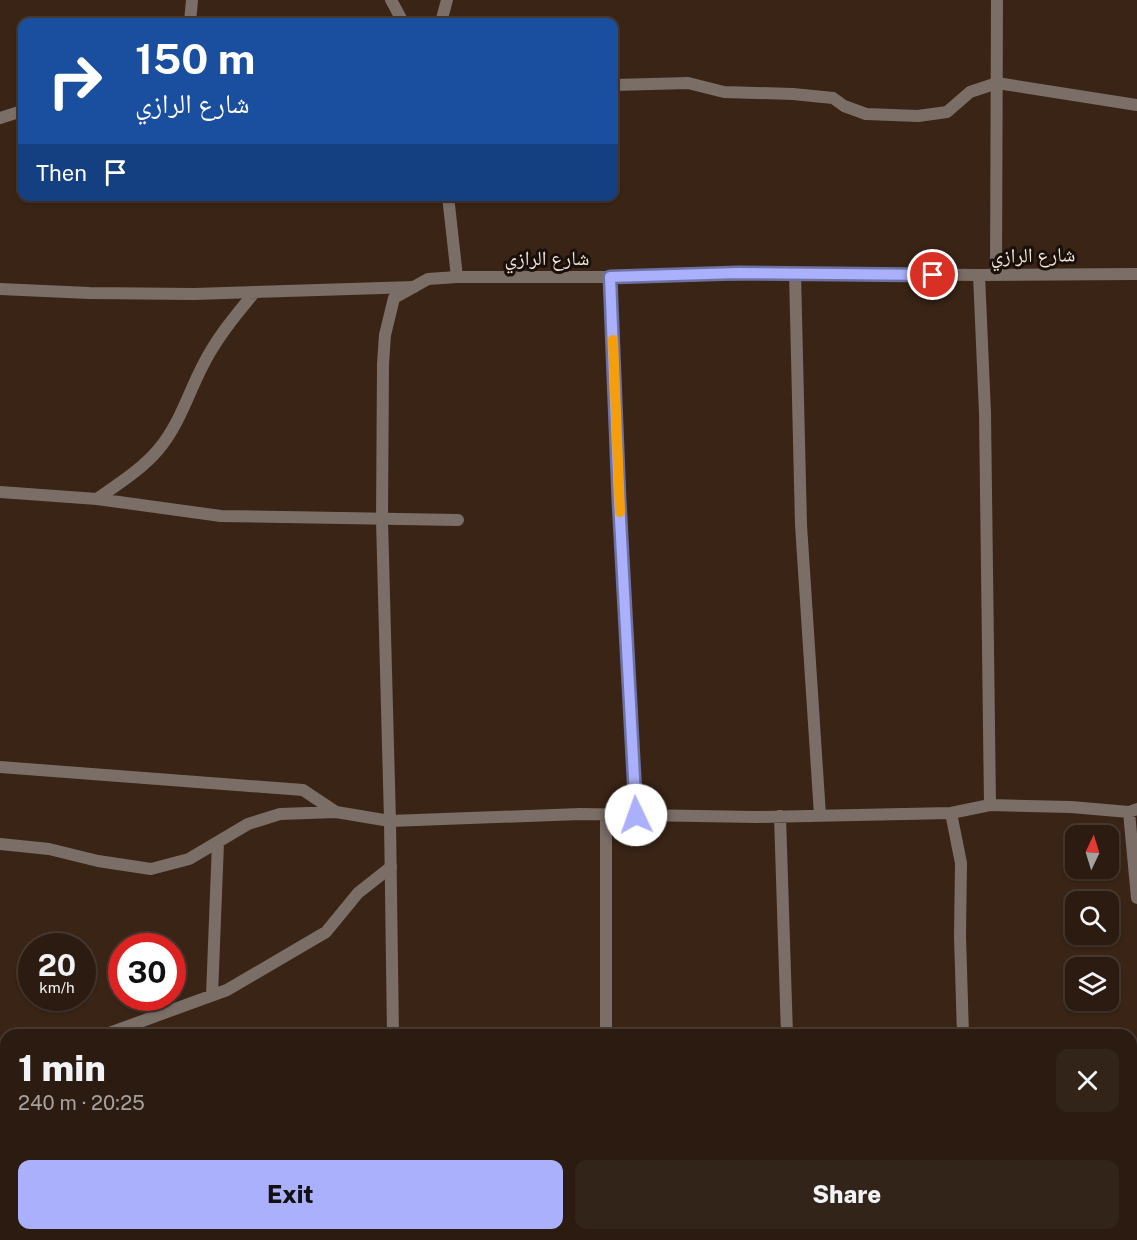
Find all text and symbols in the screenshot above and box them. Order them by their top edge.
text: 150 m [135,34,255,83]
icon: right [36,42,114,120]
text: شارع الرازي [135,87,249,119]
icon: arrive [99,156,132,189]
text: Then [36,160,87,186]
street label: شارع الرازي [990,242,1076,272]
street label: شارع الرازي [505,246,589,274]
pin [907,249,958,300]
icon: arrive [916,258,949,291]
position arrow [604,783,668,847]
north arrow [1065,825,1119,879]
map controls [1065,825,1119,1011]
button: search [1065,891,1119,945]
speed limit sign: 30 [108,933,186,1011]
text: 20 [38,947,76,983]
button: layers [1065,957,1119,1011]
text: km/h [39,979,75,996]
text: 1 min [18,1047,106,1089]
button: close [1056,1049,1119,1112]
text: 240 m · 20:25 [18,1091,145,1115]
button: Exit [18,1160,563,1229]
button: Share [575,1160,1119,1229]

